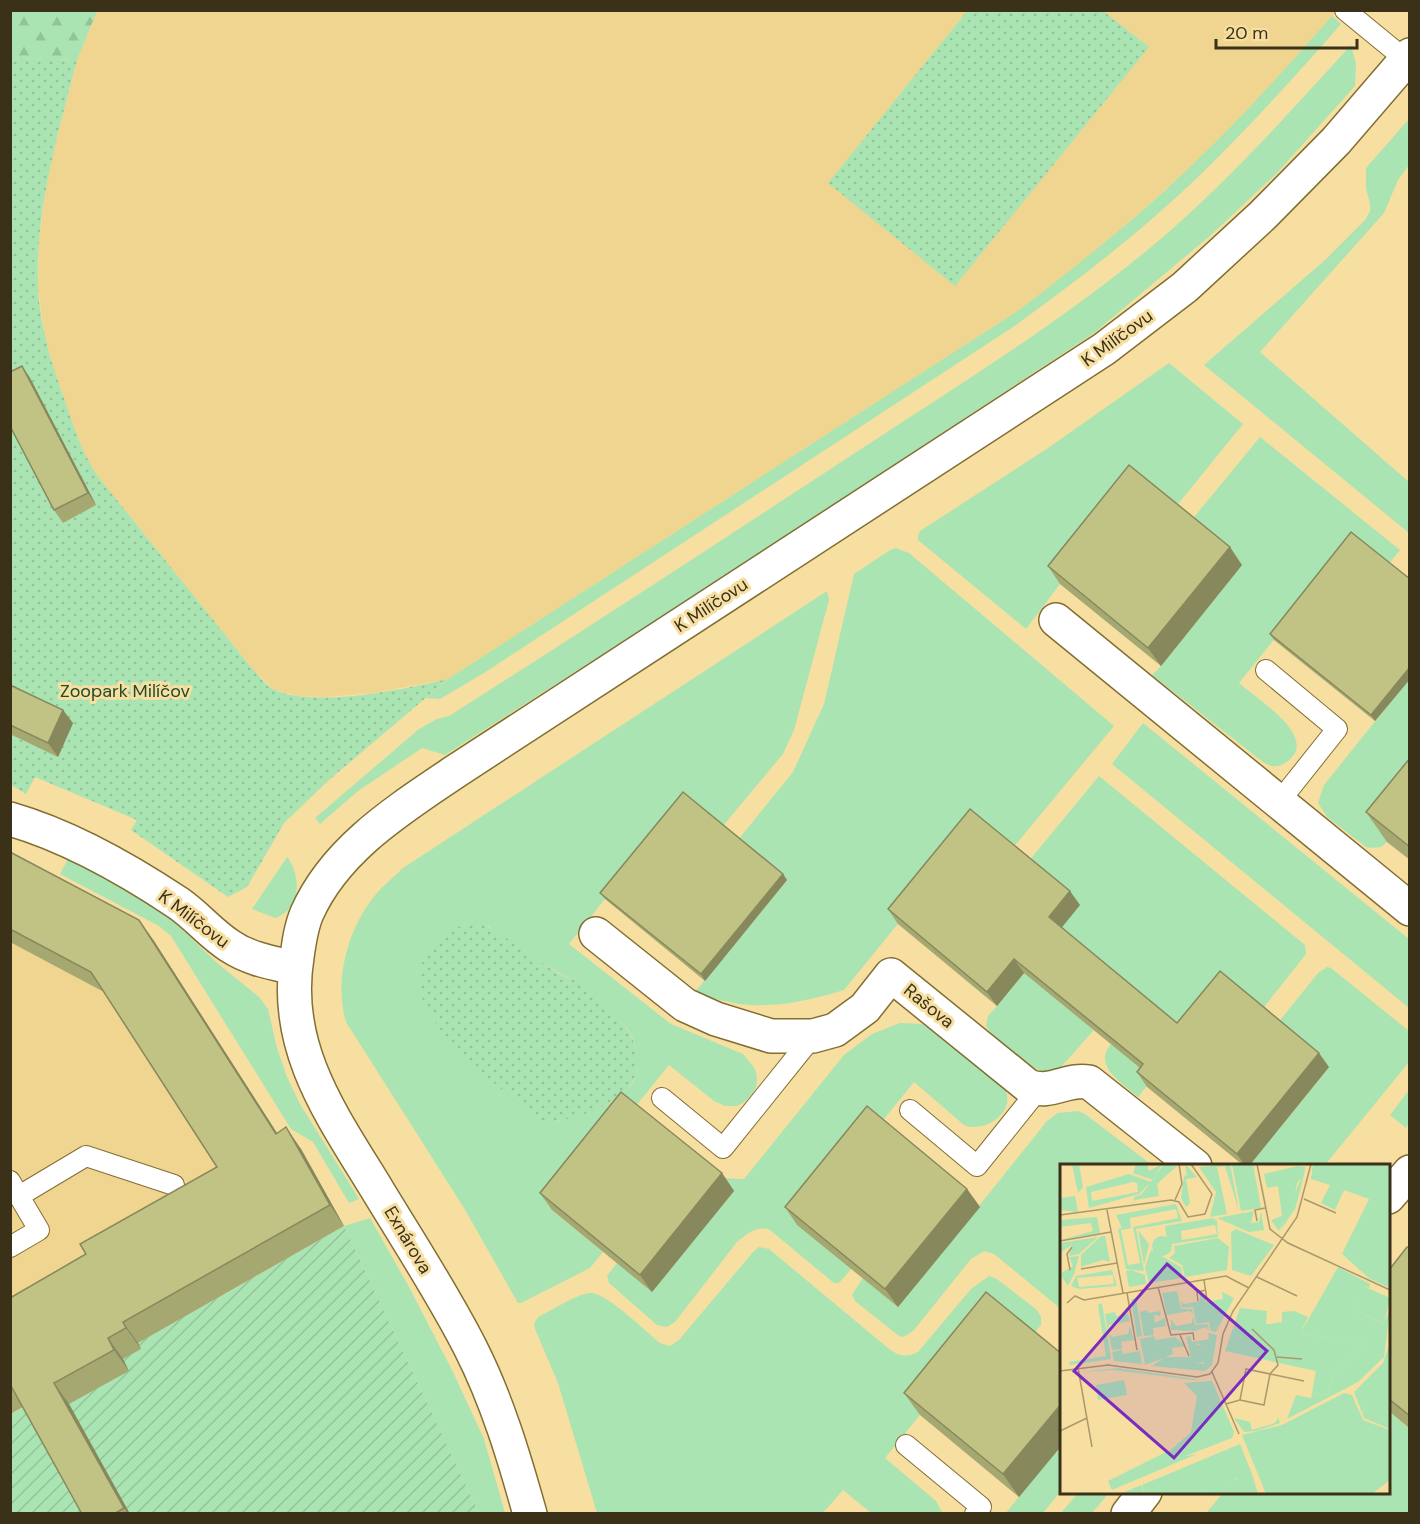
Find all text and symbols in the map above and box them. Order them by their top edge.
scale bar [1216,12,1357,50]
text: 20 m [1225,21,1268,45]
street label: K Milíčovu [1076,304,1158,372]
street label: K Milíčovu [670,572,752,638]
park label: Zoopark Milíčov [60,679,191,703]
street label: K Milíčovu [154,884,234,954]
street label: Rašova [899,978,959,1034]
inset map [1060,1164,1390,1494]
street label: Exnárova [379,1202,437,1278]

